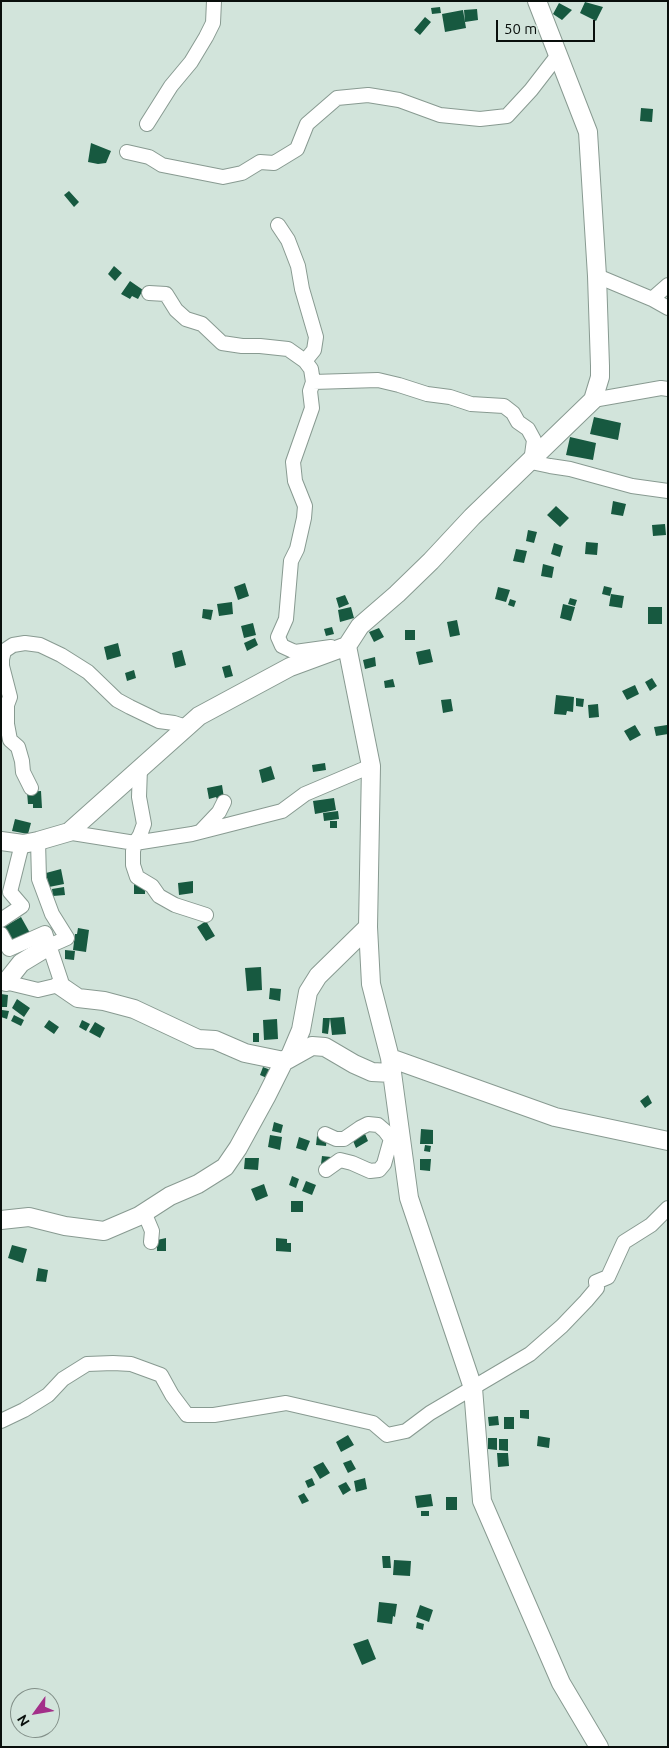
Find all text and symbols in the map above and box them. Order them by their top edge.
scale bar [499,10,598,42]
text: 50 m [504,20,537,37]
north arrow [10,1688,60,1738]
text: N [14,1712,33,1729]

